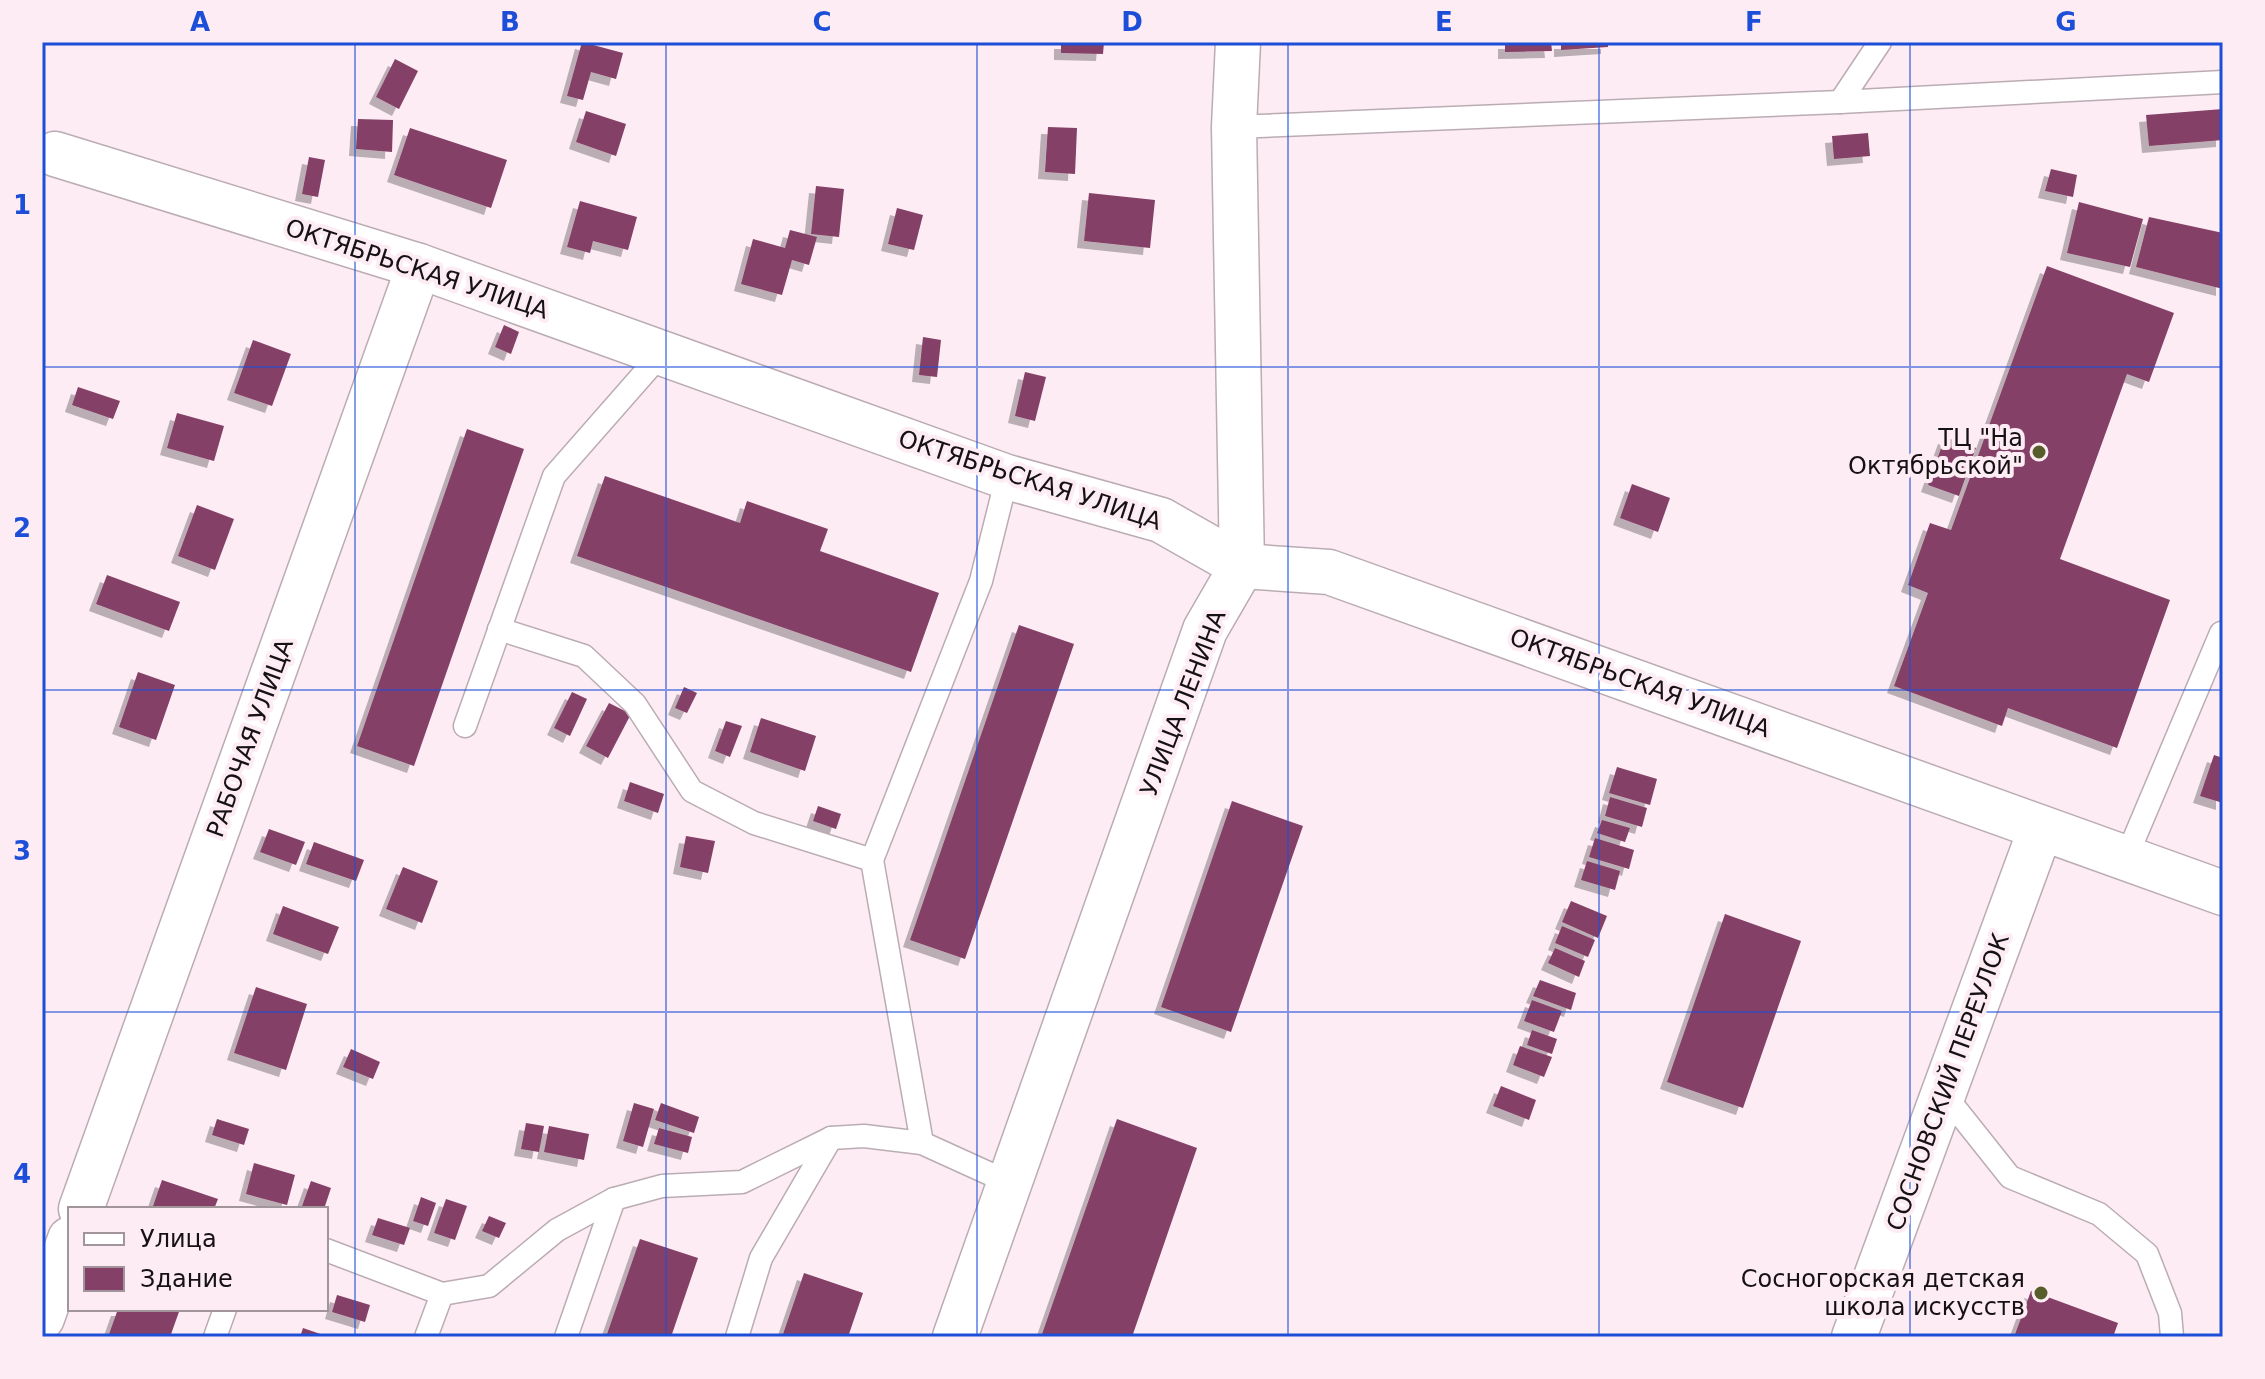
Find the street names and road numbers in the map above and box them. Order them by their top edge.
street label: ОКТЯБРЬСКАЯ УЛИЦА [282,213,553,325]
street label: ОКТЯБРЬСКАЯ УЛИЦА [895,424,1166,536]
street label: УЛИЦА ЛЕНИНА [1135,605,1232,800]
street label: ОКТЯБРЬСКАЯ УЛИЦА [1506,623,1774,743]
street label: РАБОЧАЯ УЛИЦА [201,634,299,841]
street label: СОСНОВСКИЙ ПЕРЕУЛОК [1880,929,2015,1235]

